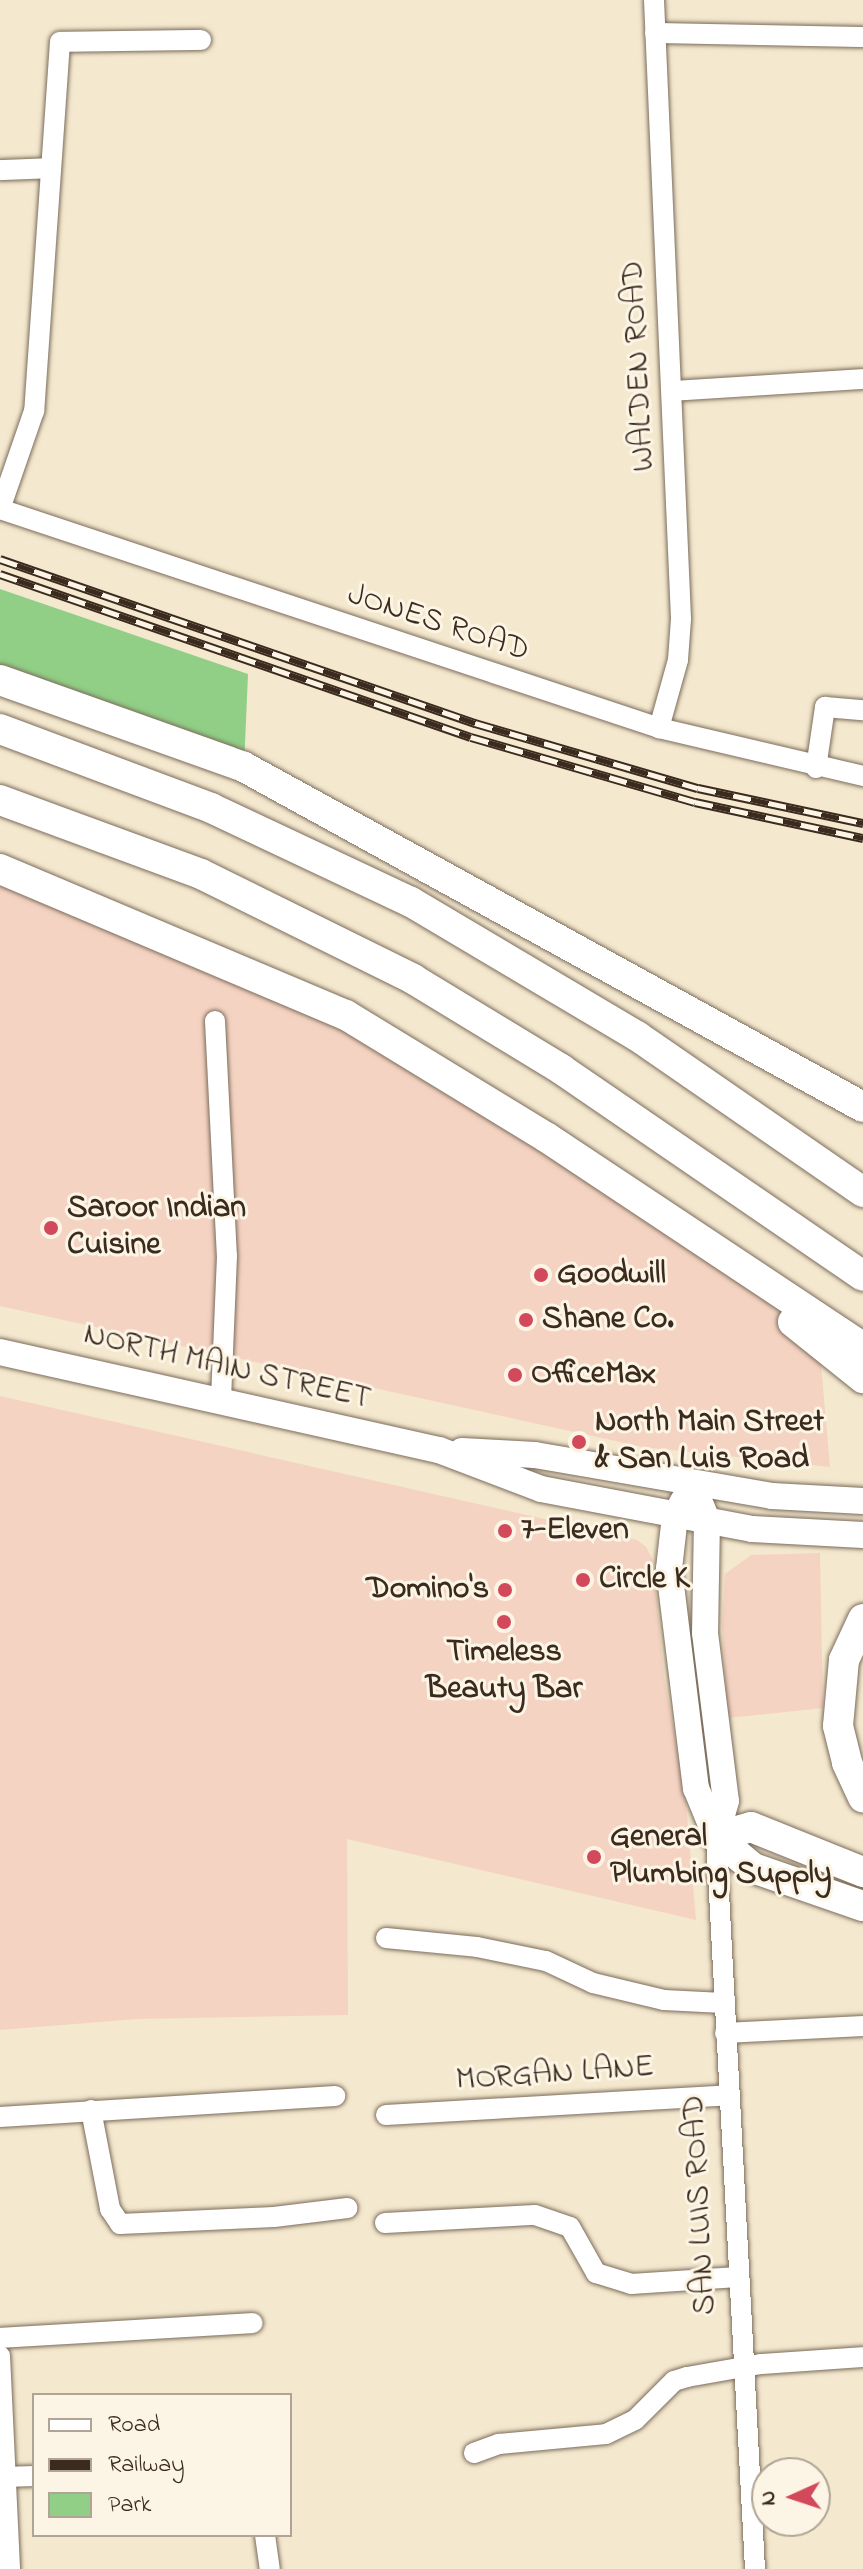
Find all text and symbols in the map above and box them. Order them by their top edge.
street label: WALDEN ROAD [615,260,665,472]
street label: JONES ROAD [342,577,534,671]
place label: Saroor Indian Cuisine [67,1191,246,1266]
marker: Saroor Indian Cuisine [42,1219,60,1237]
place label: Goodwill [557,1256,666,1294]
marker: Goodwill [532,1266,550,1284]
place label: Shane Co. [542,1301,674,1339]
marker: Shane Co. [517,1311,535,1329]
street label: NORTH MAIN STREET [80,1316,374,1420]
place label: OfficeMax [531,1356,656,1394]
marker: OfficeMax [506,1366,524,1384]
place label: North Main Street & San Luis Road [595,1405,824,1480]
marker: North Main Street & San Luis Road [570,1433,588,1451]
place label: 7-Eleven [521,1512,629,1550]
marker: 7-Eleven [496,1522,514,1540]
place label: Circle K [599,1561,690,1599]
place label: Domino's [366,1571,489,1609]
marker: Circle K [574,1571,592,1589]
marker: Domino's [496,1581,514,1599]
marker: Timeless Beauty Bar [495,1613,513,1631]
place label: Timeless Beauty Bar [426,1635,582,1710]
place label: General Plumbing Supply [610,1820,832,1895]
marker: General Plumbing Supply [585,1848,603,1866]
street label: MORGAN LANE [455,2049,655,2101]
street label: SAN LUIS ROAD [676,2094,726,2316]
legend [32,2393,292,2537]
text: Road [108,2408,160,2443]
text: Railway [108,2448,185,2483]
north arrow [751,2457,831,2537]
text: Park [108,2488,151,2523]
text: N [753,2490,785,2506]

